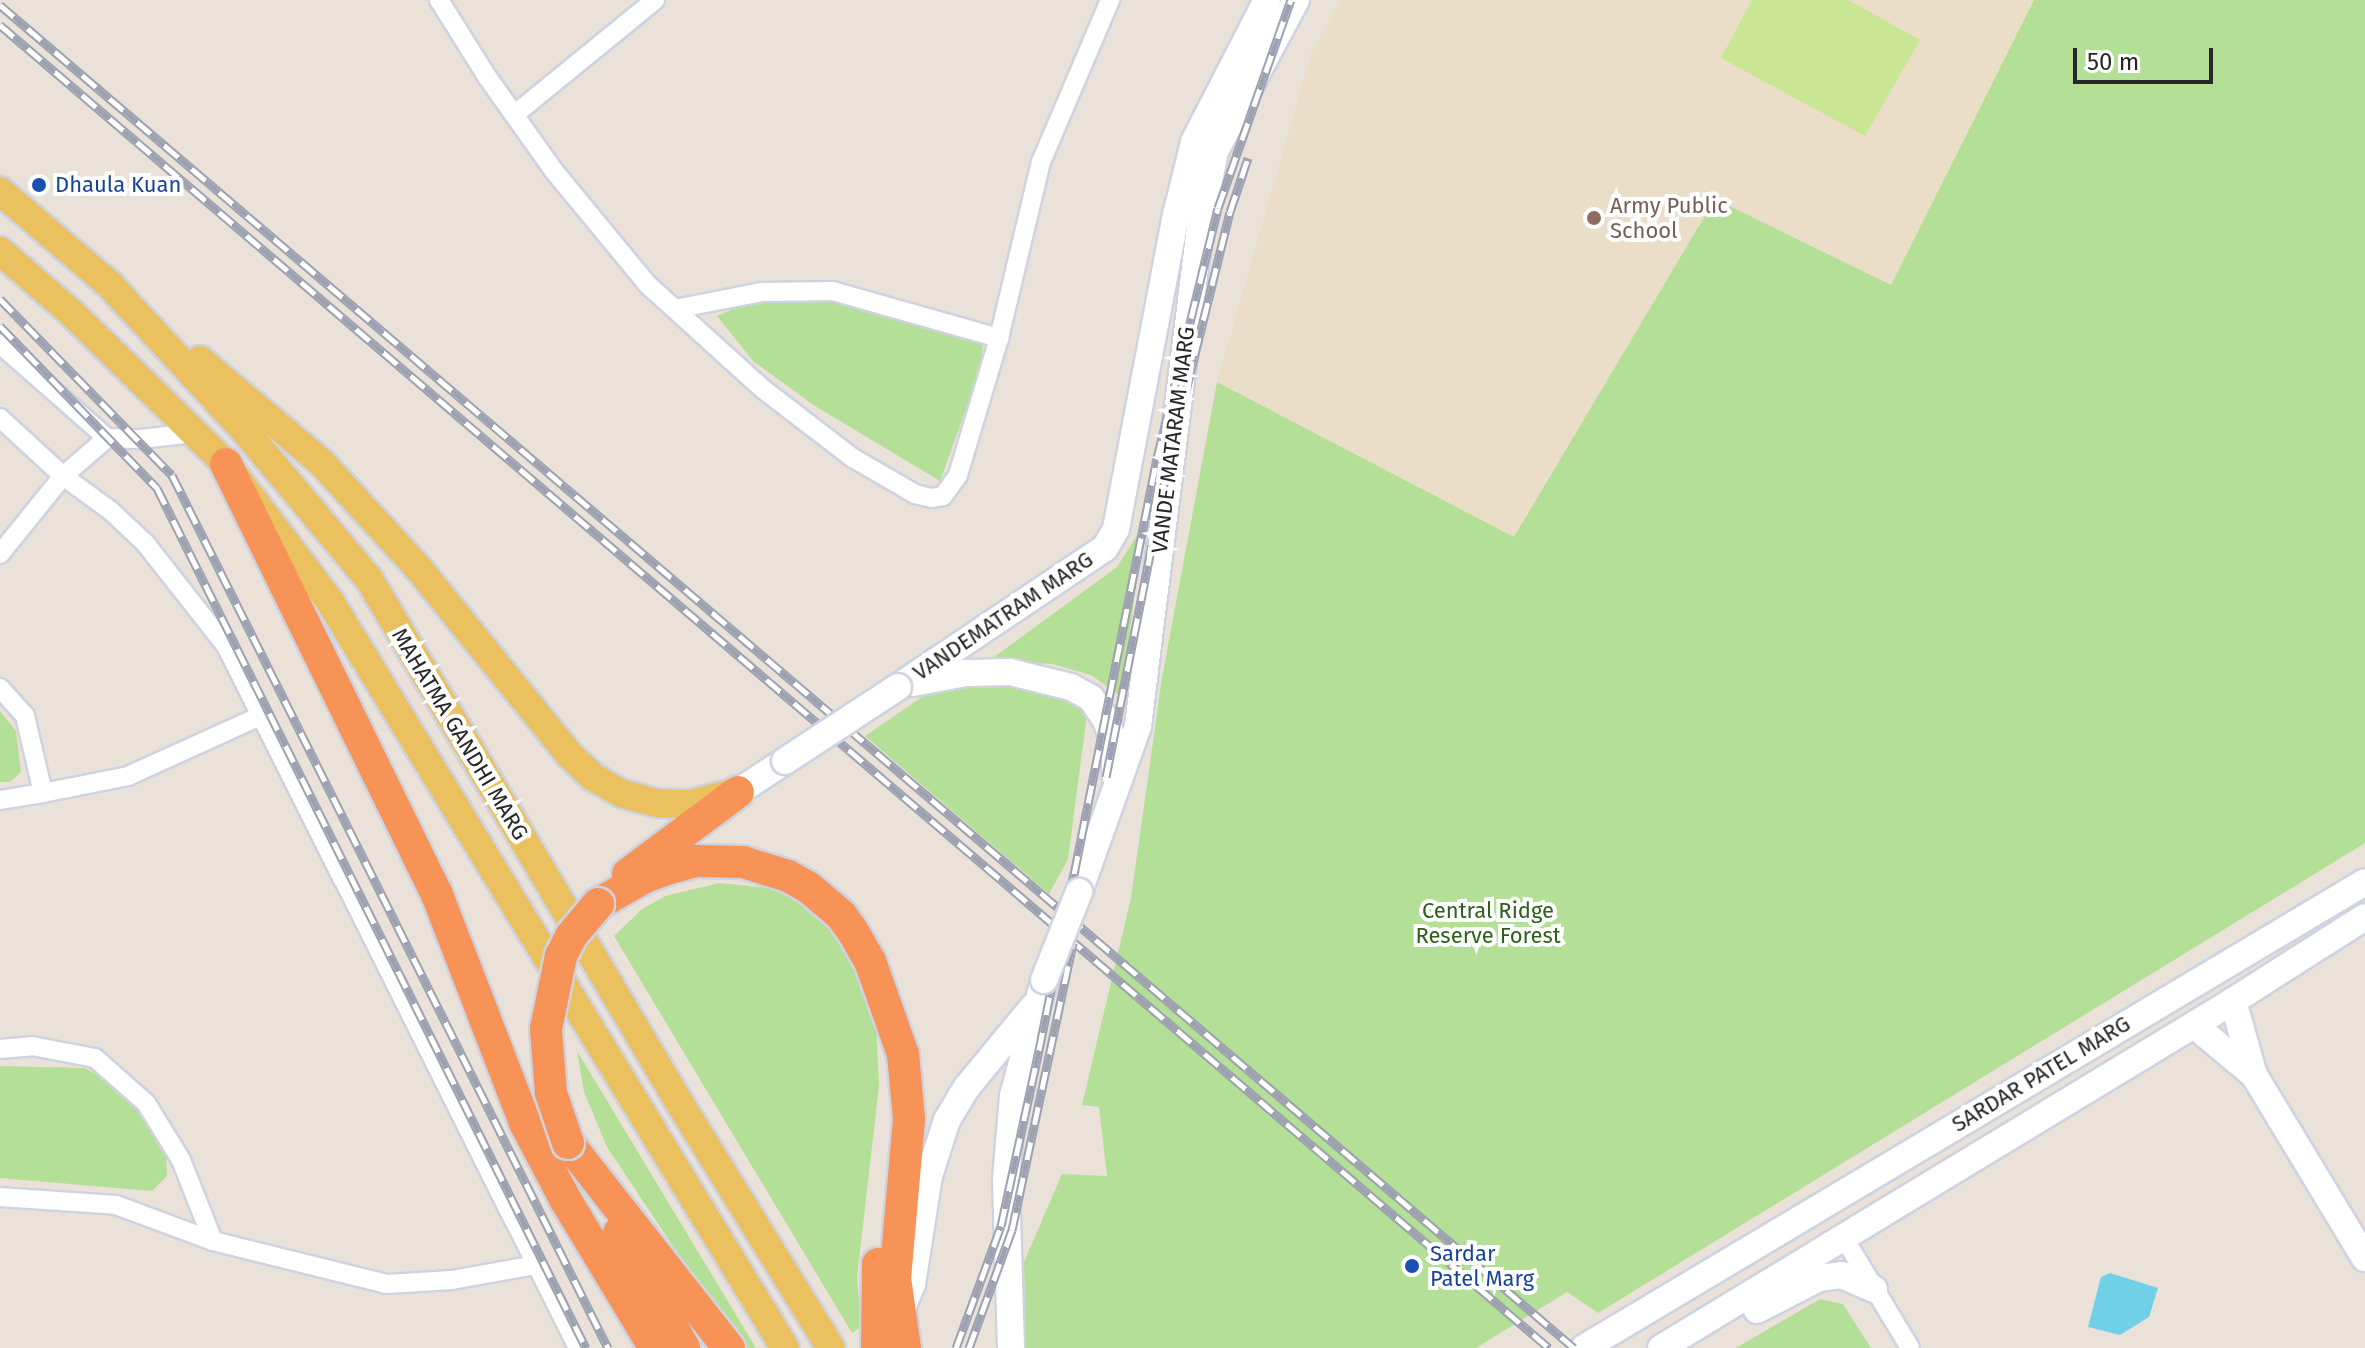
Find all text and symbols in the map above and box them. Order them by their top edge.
scale bar [2077,32,2217,82]
text: 50 m [2087,48,2139,76]
place label: Dhaula Kuan [55,172,181,198]
marker: Dhaula Kuan [30,176,48,194]
place label: Army Public School [1610,192,1728,244]
marker: Army Public School [1585,209,1603,227]
street label: VANDE MATARAM MARG [1146,325,1200,555]
street label: VANDEMATRAM MARG [908,546,1098,686]
street label: MAHATMA GANDHI MARG [386,623,534,845]
park label: Central Ridge Reserve Forest [1415,897,1561,948]
street label: SARDAR PATEL MARG [1947,1010,2135,1138]
place label: Sardar Patel Marg [1430,1240,1534,1292]
marker: Sardar Patel Marg [1401,1255,1423,1277]

